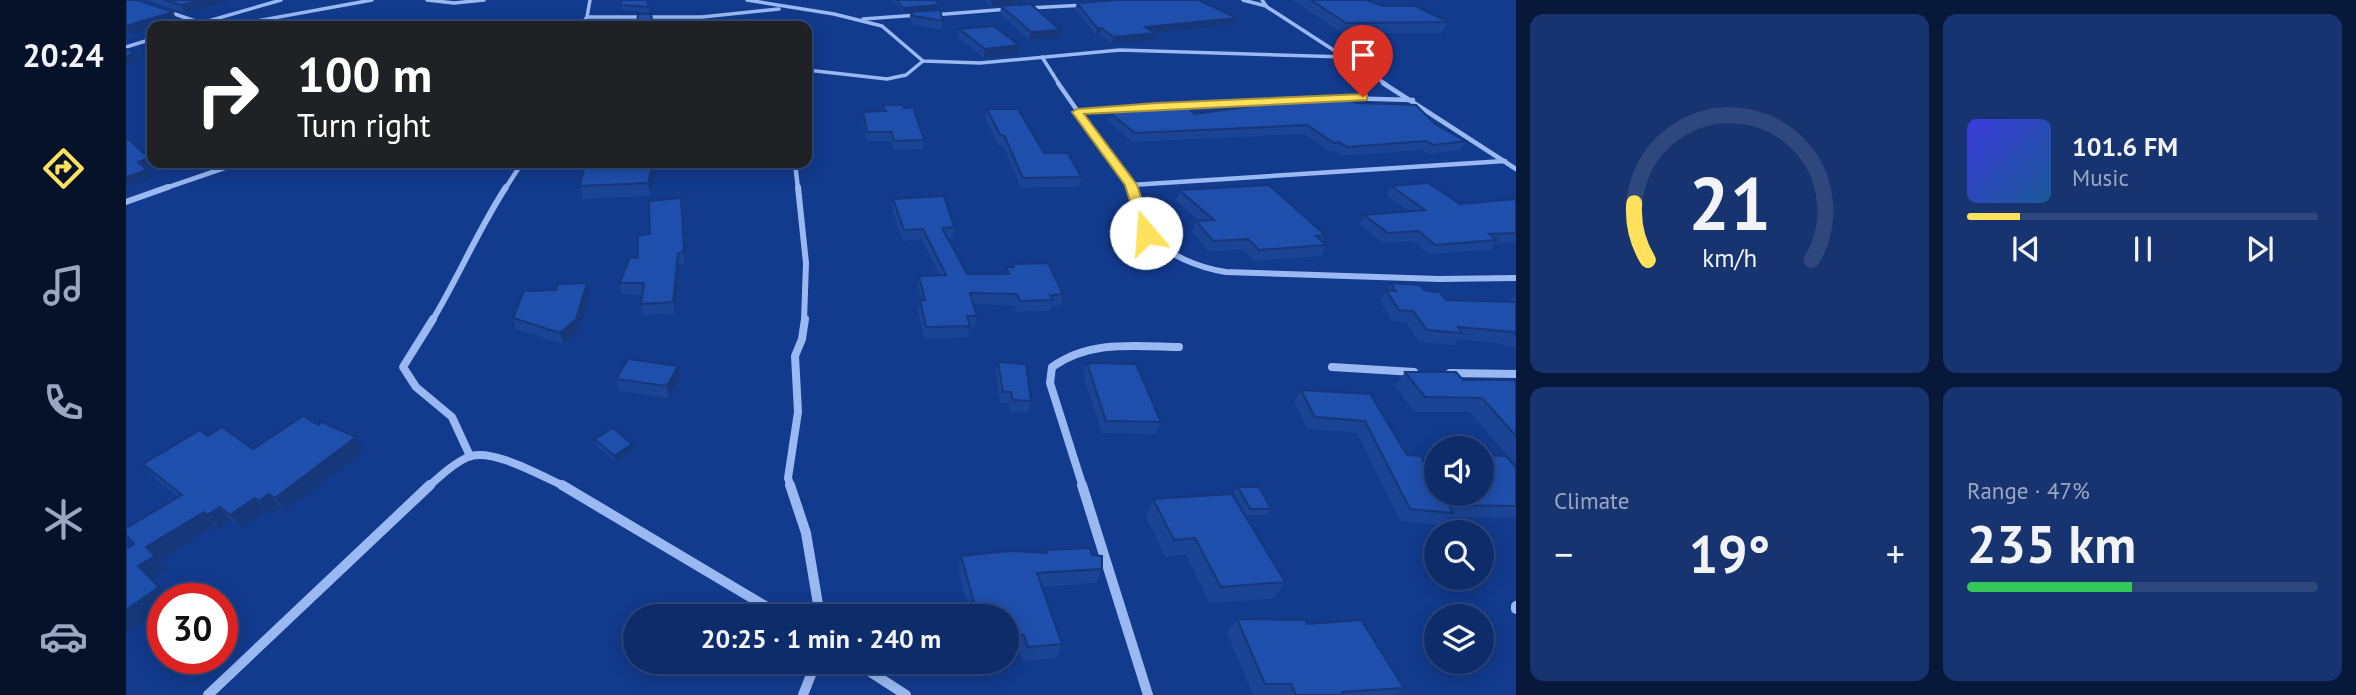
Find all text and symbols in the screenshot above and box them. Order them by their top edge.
pin [1333,25,1393,97]
text: 20:24 [22,34,104,76]
icon: arrive [1344,36,1382,74]
text: 100 m [297,42,432,106]
icon: right [182,49,273,140]
text: Turn right [297,104,431,146]
text: 101.6 FM [2072,130,2178,163]
icon: directions [39,144,88,193]
text: 21 [1688,156,1771,250]
text: Music [2072,163,2129,192]
position arrow [1109,196,1183,270]
icon: previous [2007,230,2045,268]
icon: pause [2124,230,2162,268]
icon: next [2241,230,2279,268]
text: km/h [1702,242,1757,274]
icon: music [39,261,88,310]
icon: phone [39,378,88,427]
map controls [1424,436,1494,674]
button: sound [1424,436,1494,506]
text: Range · 47% [1967,476,2090,505]
text: Climate [1554,486,1629,515]
icon: climate [39,495,88,544]
text: 235 km [1967,510,2136,577]
button: search [1424,520,1494,590]
text: 19° [1689,520,1770,587]
text: − [1554,529,1573,578]
text: + [1886,529,1905,578]
speed limit sign: 30 [147,583,238,674]
button: layers [1424,604,1494,674]
icon: car [39,612,88,661]
text: 20:25 · 1 min · 240 m [701,622,941,655]

